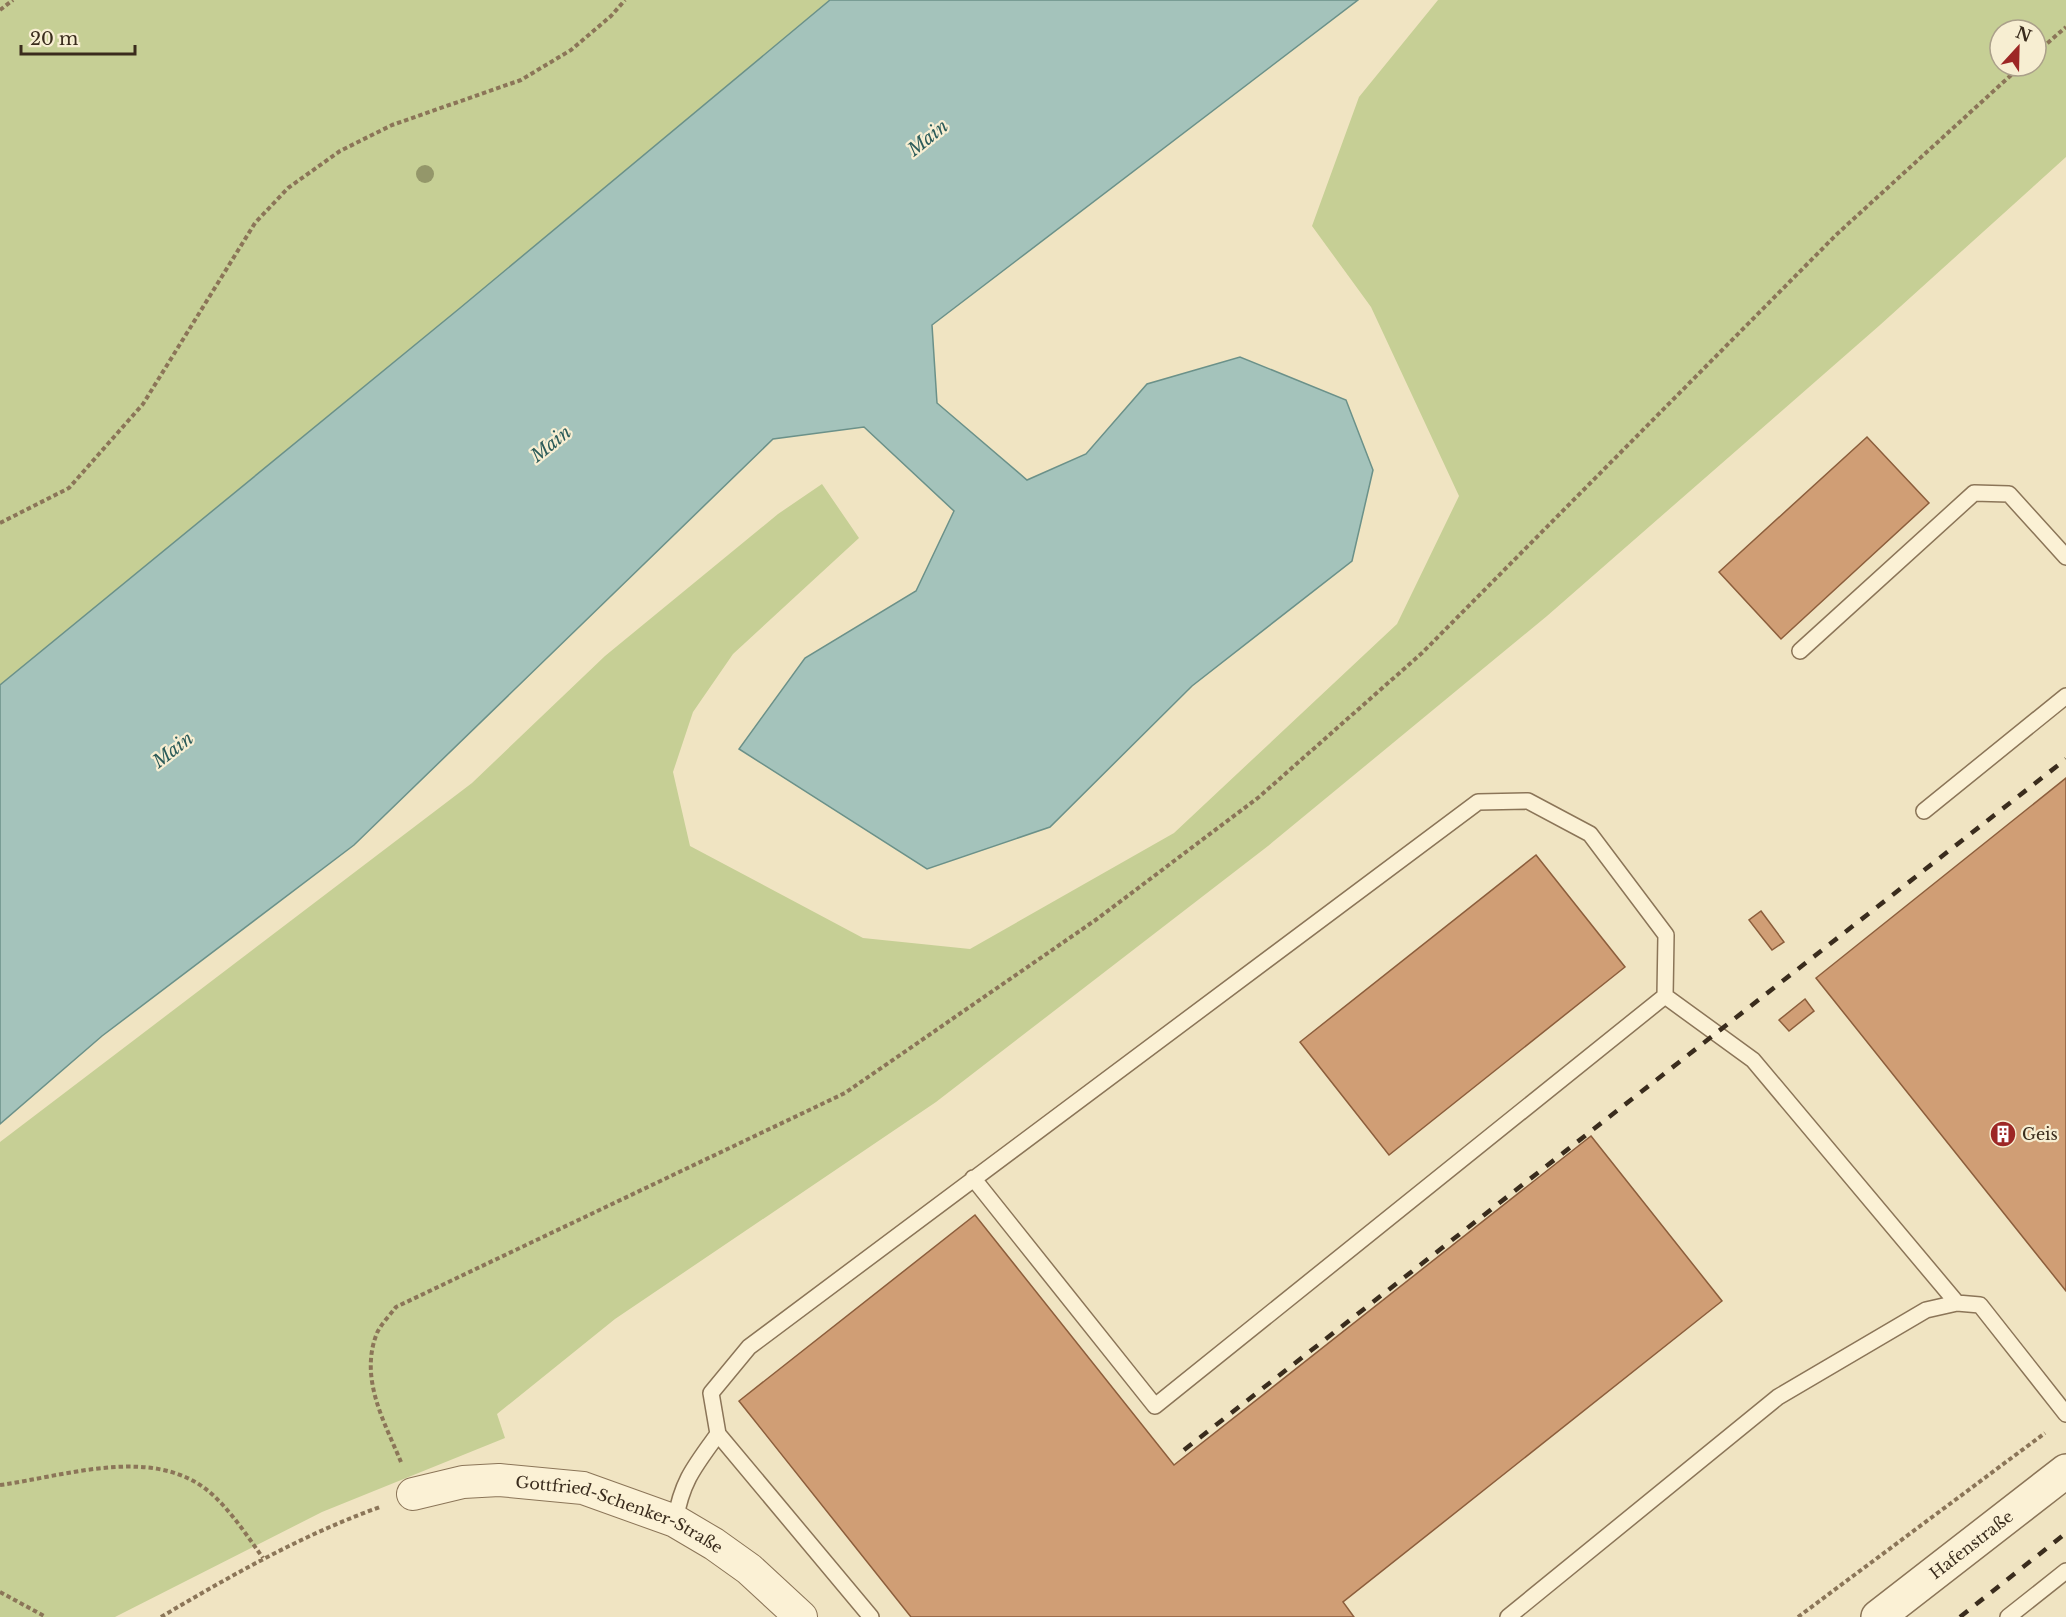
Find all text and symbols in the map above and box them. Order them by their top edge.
scale bar [21,18,135,56]
north arrow [1988,18,2048,78]
text: N [2013,22,2034,46]
text: 20 m [30,28,78,50]
water label: Main [903,115,953,161]
water label: Main [526,421,576,467]
water label: Main [148,727,198,773]
building icon: Geis [1988,1119,2018,1149]
place label: Geis [2022,1124,2058,1144]
street label: Gottfried-Schenker-Straße [515,1472,727,1557]
street label: Hafenstraße [1925,1506,2017,1583]

